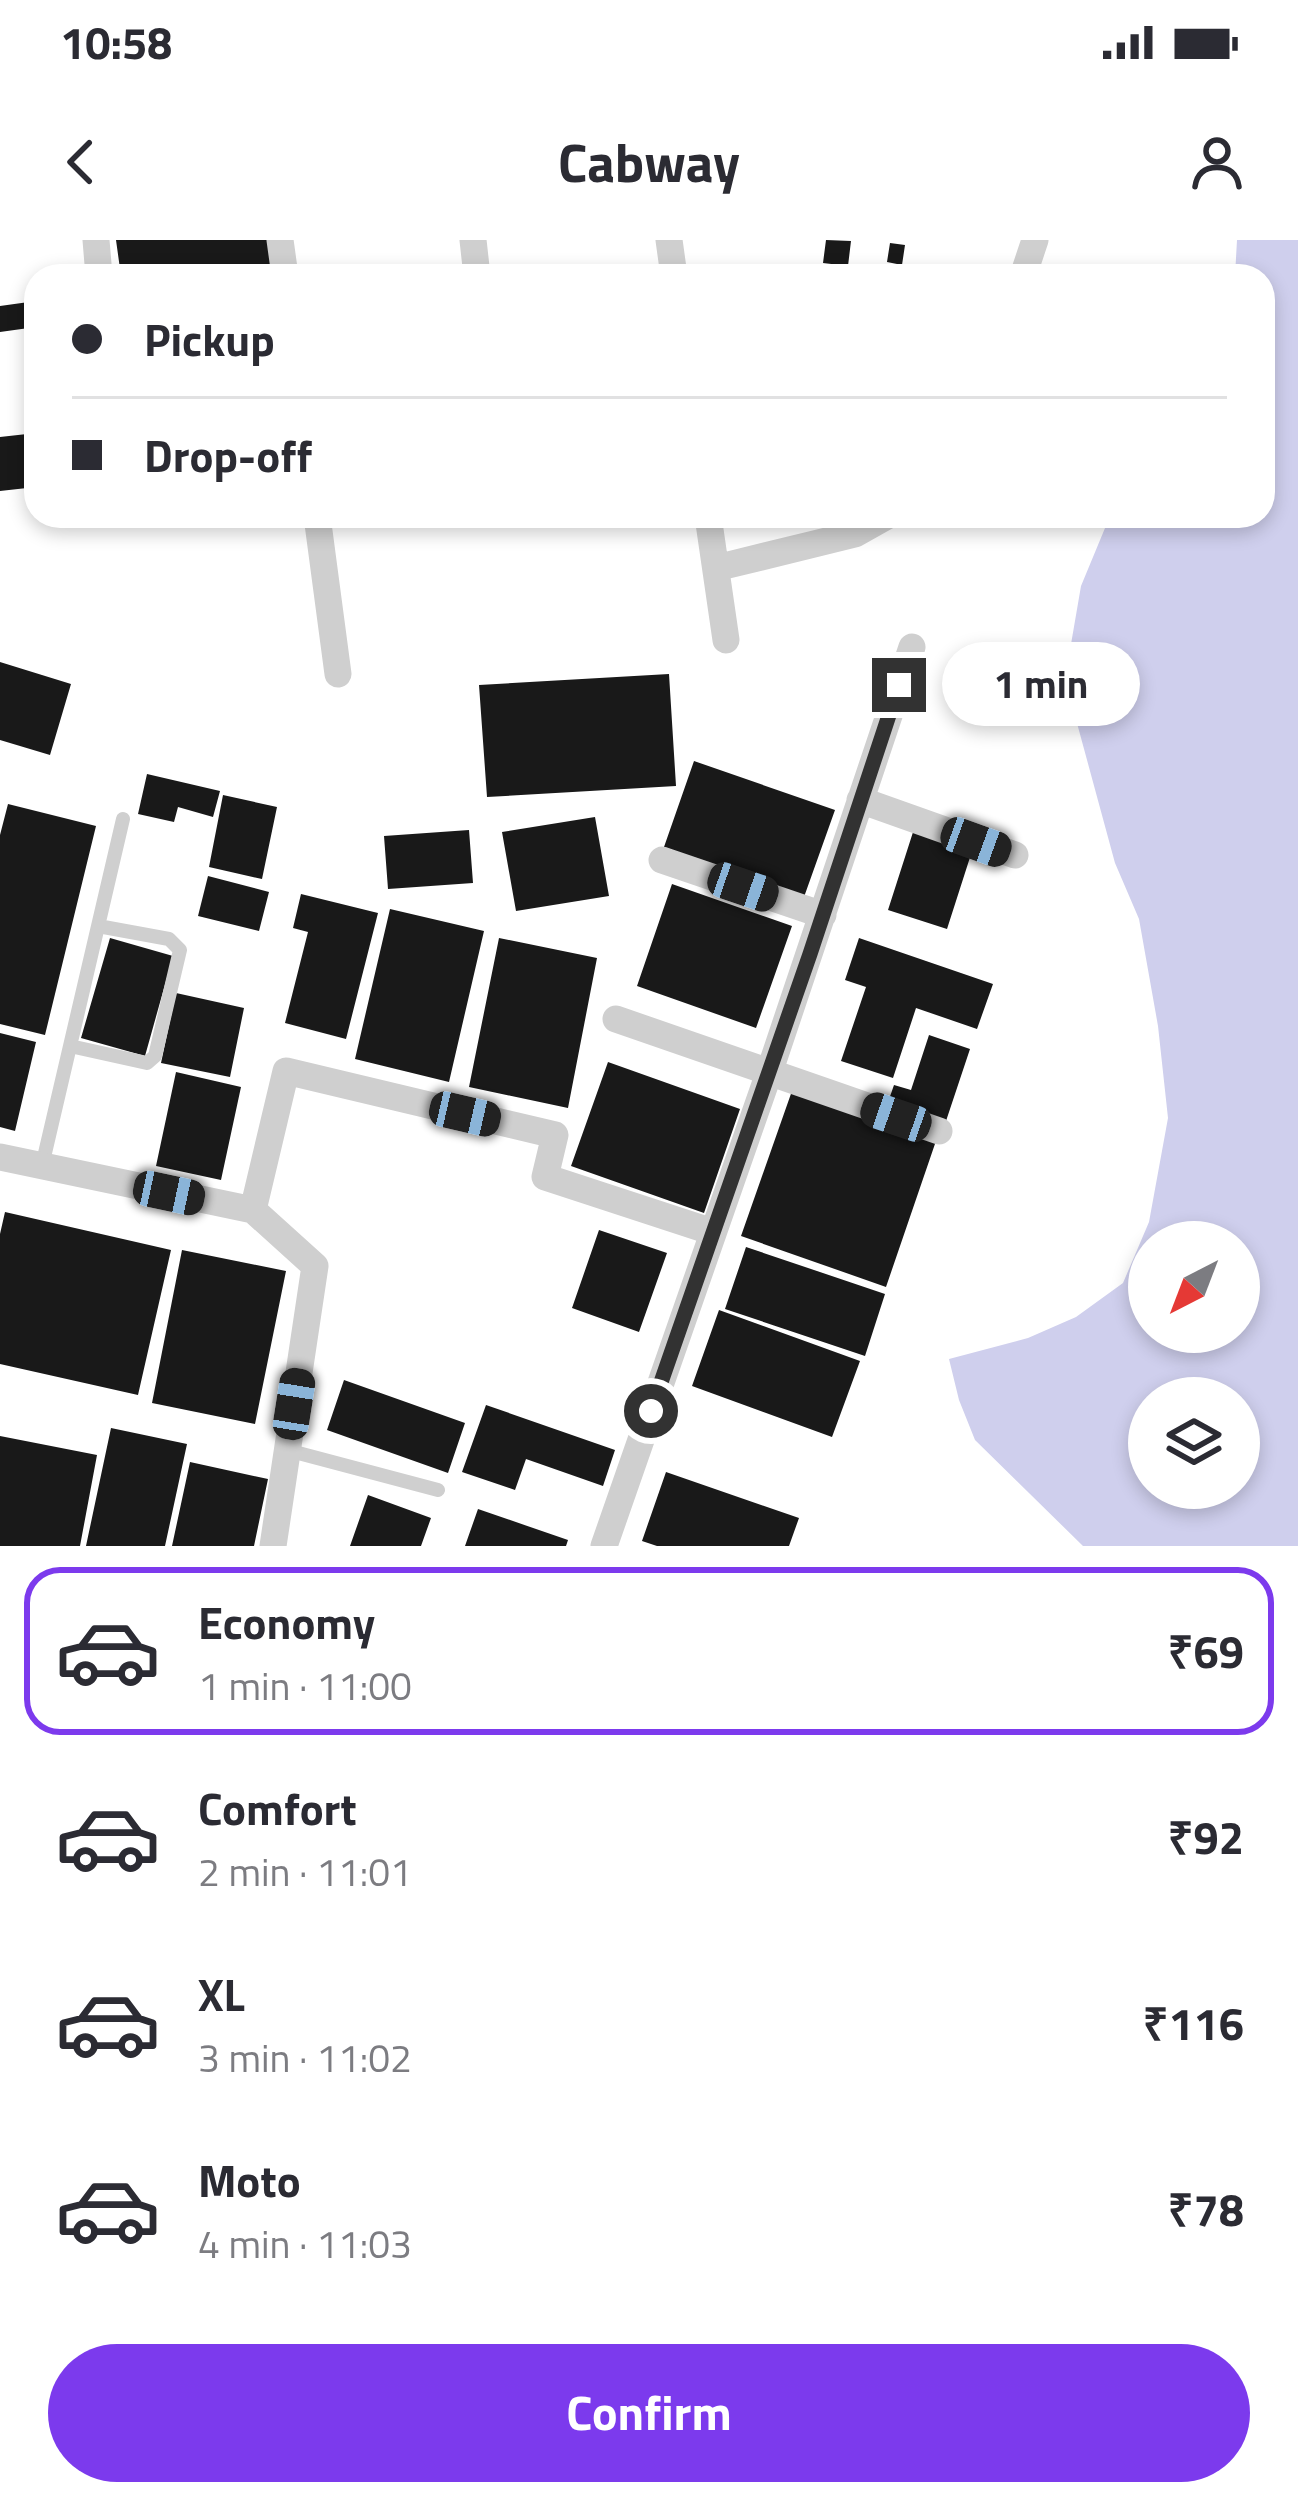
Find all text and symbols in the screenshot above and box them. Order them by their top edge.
text: 10:58 [60,8,172,76]
text: Cabway [558,121,740,203]
icon: back [48,129,114,195]
icon: person [1184,129,1250,195]
text: Pickup [144,305,275,373]
text: Drop-off [144,421,312,489]
callout: 1 min [941,643,1139,727]
text: 1 min [994,654,1088,713]
route end [872,658,926,712]
car [936,813,1016,871]
car [703,858,783,916]
car [426,1088,504,1140]
car [856,1088,936,1146]
car [130,1168,208,1218]
north arrow [1128,1221,1260,1353]
map controls [1128,1221,1260,1509]
car [271,1366,317,1442]
button: layers [1128,1377,1260,1509]
route start [624,1384,678,1438]
text: Economy [198,1588,375,1656]
icon: car [54,1597,162,1705]
text: ₹69 [1168,1617,1244,1685]
text: 1 min · 11:00 [198,1656,412,1715]
text: Comfort [198,1774,357,1842]
icon: car [54,1783,162,1891]
text: ₹92 [1168,1803,1244,1871]
text: 2 min · 11:01 [198,1842,412,1901]
text: XL [198,1960,245,2028]
icon: car [54,1969,162,2077]
text: ₹116 [1143,1989,1244,2057]
text: 3 min · 11:02 [198,2028,412,2087]
text: Moto [198,2146,301,2214]
icon: car [54,2155,162,2263]
text: ₹78 [1168,2175,1244,2243]
text: 4 min · 11:03 [198,2214,412,2273]
button: Confirm [48,2344,1250,2482]

